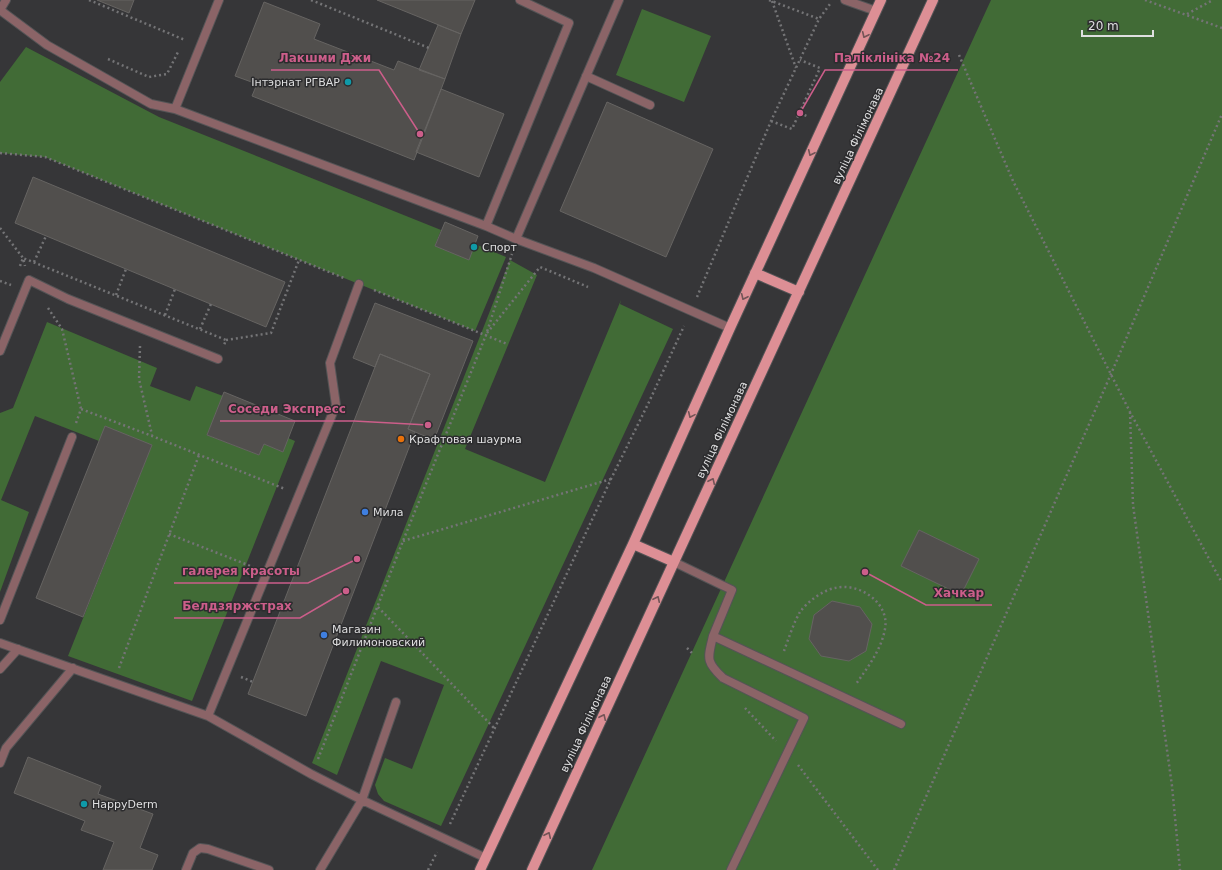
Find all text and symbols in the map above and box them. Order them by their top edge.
scale bar [1082,12,1153,38]
text: 20 m [1088,19,1119,33]
one-way arrow [862,31,870,39]
callout: Лакшми Джи [271,46,379,70]
callout: Паліклініка №24 [825,46,958,70]
text: Лакшми Джи [279,51,371,65]
text: Паліклініка №24 [834,51,950,65]
place label: Інтэрнат РГВАР [251,76,340,89]
marker: Інтэрнат РГВАР [343,77,353,87]
street label: вуліца Філімонава [830,85,886,187]
one-way arrow [807,150,815,157]
place label: Спорт [482,241,518,254]
marker: Спорт [469,242,479,252]
one-way arrow [741,293,749,300]
street label: вуліца Філімонава [694,379,750,481]
callout: Соседи Экспресс [220,397,354,421]
text: Соседи Экспресс [228,402,346,416]
one-way arrow [687,412,695,419]
place label: Крафтовая шаурма [409,433,522,446]
marker: Крафтовая шаурма [396,434,406,444]
one-way arrow [707,477,715,485]
place label: Мила [373,506,403,519]
marker: Мила [360,507,370,517]
callout: галерея красоты [174,559,308,583]
text: галерея красоты [182,564,300,578]
callout: Хачкар [926,581,992,605]
text: Хачкар [934,586,985,600]
callout: Белдзяржстрах [174,594,300,618]
one-way arrow [652,595,660,603]
text: Белдзяржстрах [182,599,292,613]
place label: Магазин Филимоновский [332,623,425,649]
marker: Магазин Филимоновский [319,630,329,640]
street label: вуліца Філімонава [558,673,614,775]
one-way arrow [598,713,606,721]
place label: HappyDerm [92,798,158,811]
marker: HappyDerm [79,799,89,809]
one-way arrow [543,831,551,839]

